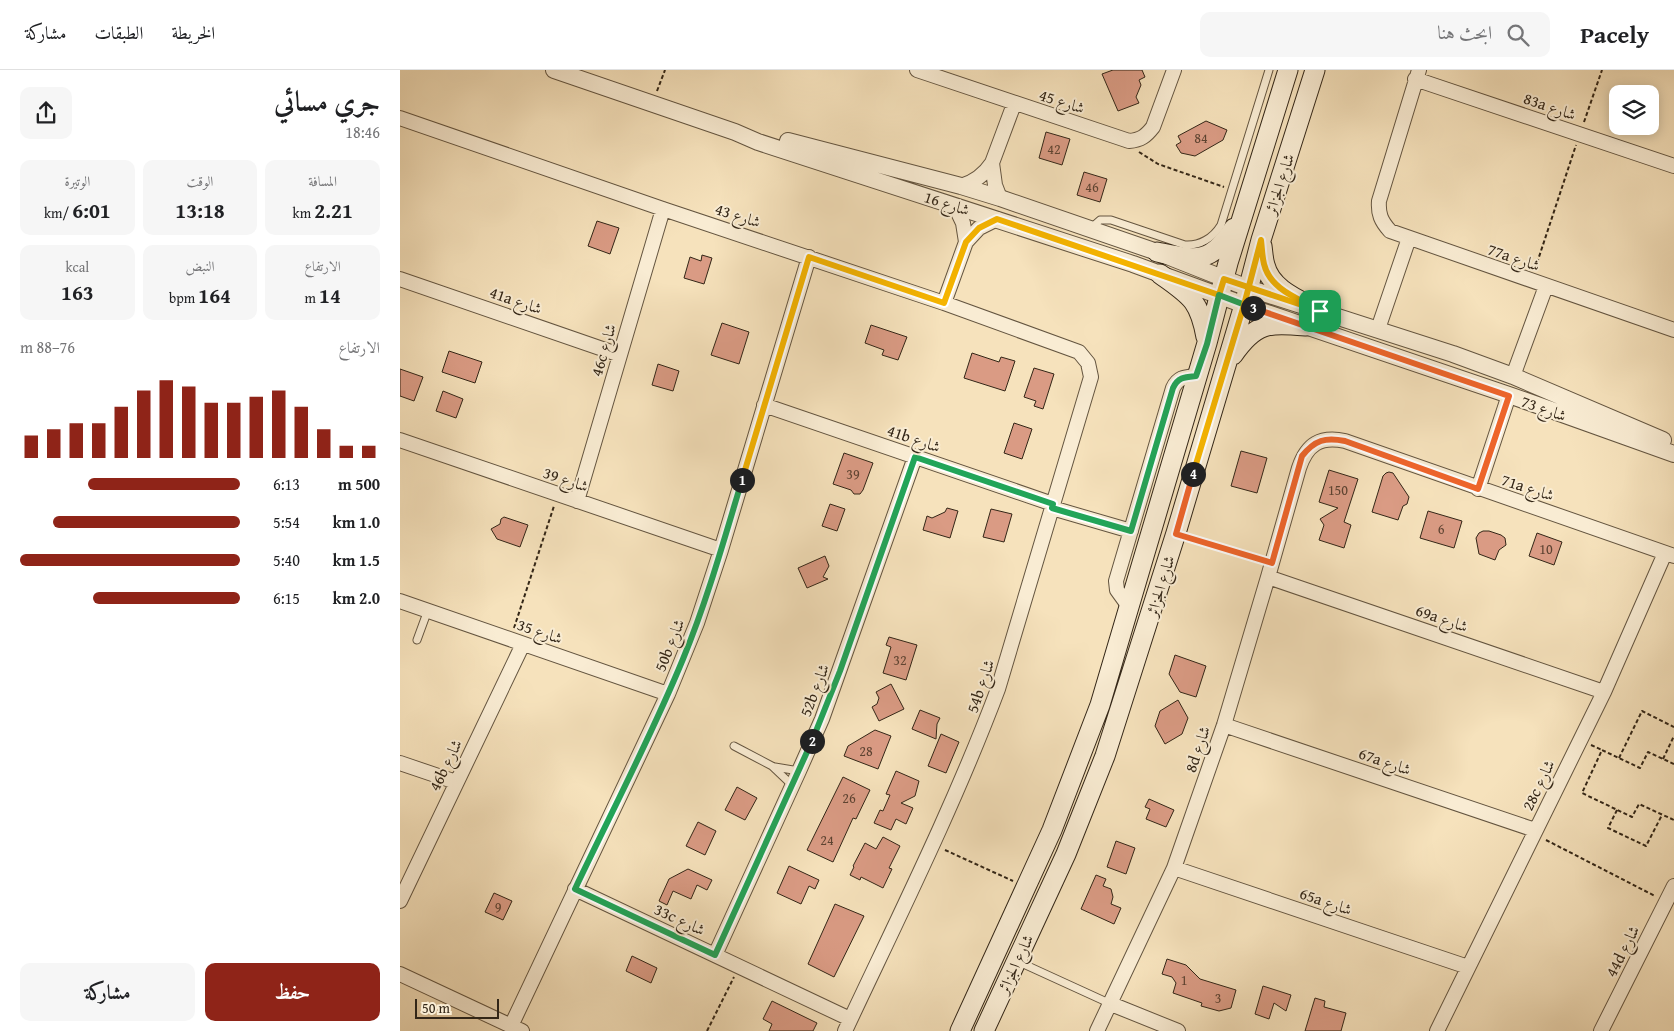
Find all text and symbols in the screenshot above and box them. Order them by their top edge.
search box [1200,12,1550,57]
text: Pacely [1580,17,1649,52]
text: ابحث هنا [1437,18,1492,46]
text: مشاركة [25,19,66,46]
text: الطبقات [94,19,143,46]
text: الخريطة [171,19,215,46]
icon: search [1504,21,1532,49]
text: جري مسائي [274,80,380,121]
street label: شارع 45 [1035,82,1088,122]
map controls [1609,85,1659,135]
button: layers [1609,85,1659,135]
street label: 83a شارع [1520,86,1580,128]
button: share [20,87,72,139]
text: 18:46 [345,120,380,144]
house number: 84 [1194,128,1208,148]
house number: 42 [1047,139,1061,159]
street label: شارع الجزائر [1257,150,1302,220]
text: الوتيرة [64,171,90,191]
text: الوقت [187,171,213,191]
text: المسافة [308,171,337,191]
house number: 46 [1085,177,1099,197]
street label: شارع 16 [920,184,973,224]
text: 6:01 [72,195,111,226]
text: 13:18 [175,195,225,226]
text: 2.21 [314,195,353,226]
street label: شارع 43 [711,196,764,236]
text: /km [44,203,72,223]
text: km [293,203,314,223]
street label: 77a شارع [1484,237,1544,279]
text: النبض [186,256,214,276]
text: الارتفاع [305,256,341,276]
text: kcal [65,257,89,277]
text: 163 [61,277,94,308]
text: 164 [198,280,231,311]
text: 14 [319,280,341,311]
street label: 41a شارع [486,280,546,322]
text: bpm [169,288,198,308]
text: m [305,288,319,308]
pin [1299,290,1341,332]
pin: 3 [1240,296,1266,320]
icon: arrive [1306,297,1334,325]
text: 3 [1250,298,1257,318]
street label: 46c شارع [584,321,624,380]
text: 76–88 m [20,335,75,359]
text: الارتفاع [338,335,380,359]
street label: شارع 73 [1517,389,1570,429]
street label: 41b شارع [883,418,944,460]
street label: شارع 39 [539,460,592,500]
pin: 4 [1180,462,1206,486]
house number: 39 [846,464,860,484]
text: 4 [1190,464,1197,484]
street label: 71a شارع [1498,467,1558,509]
pin: 1 [730,468,754,492]
text: 1 [739,470,746,490]
text: 6:13 [273,472,300,496]
text: 500 m [338,472,380,496]
house number: 150 [1328,480,1348,500]
text: 5:54 [273,510,300,534]
text: 1.0 km [333,510,380,534]
house number: 6 [1438,519,1445,539]
house number: 10 [1539,539,1553,559]
text: 5:40 [273,548,300,572]
text: 1.5 km [333,548,380,572]
street label: شارع الجزائر [1139,552,1183,622]
text: 6:15 [273,586,300,610]
text: 2.0 km [333,586,380,610]
street label: 69a شارع [1412,598,1472,640]
street label: شارع 35 [513,612,566,652]
street label: 50b شارع [648,615,692,676]
house number: 32 [893,650,907,670]
street label: 54b شارع [960,656,1002,717]
street label: 52b شارع [793,660,837,721]
street label: 8d شارع [1178,723,1218,776]
pin: 2 [800,728,824,754]
text: 2 [809,731,816,751]
street label: 46b شارع [422,735,470,796]
house number: 28 [859,741,873,761]
street label: 67a شارع [1355,741,1415,783]
street label: 28c شارع [1515,756,1562,815]
house number: 26 [842,788,856,808]
house number: 24 [820,830,834,850]
street label: 65a شارع [1296,881,1356,923]
house number: 9 [495,897,502,917]
street label: 33c شارع [650,897,709,943]
street label: 44d شارع [1599,921,1647,982]
street label: شارع الجزائر [990,930,1041,1000]
button: مشاركة [20,963,195,1021]
button: حفظ [205,963,380,1021]
house number: 1 [1181,970,1187,990]
house number: 3 [1215,988,1221,1008]
scale bar [415,996,499,1019]
text: 50 m [422,998,450,1018]

